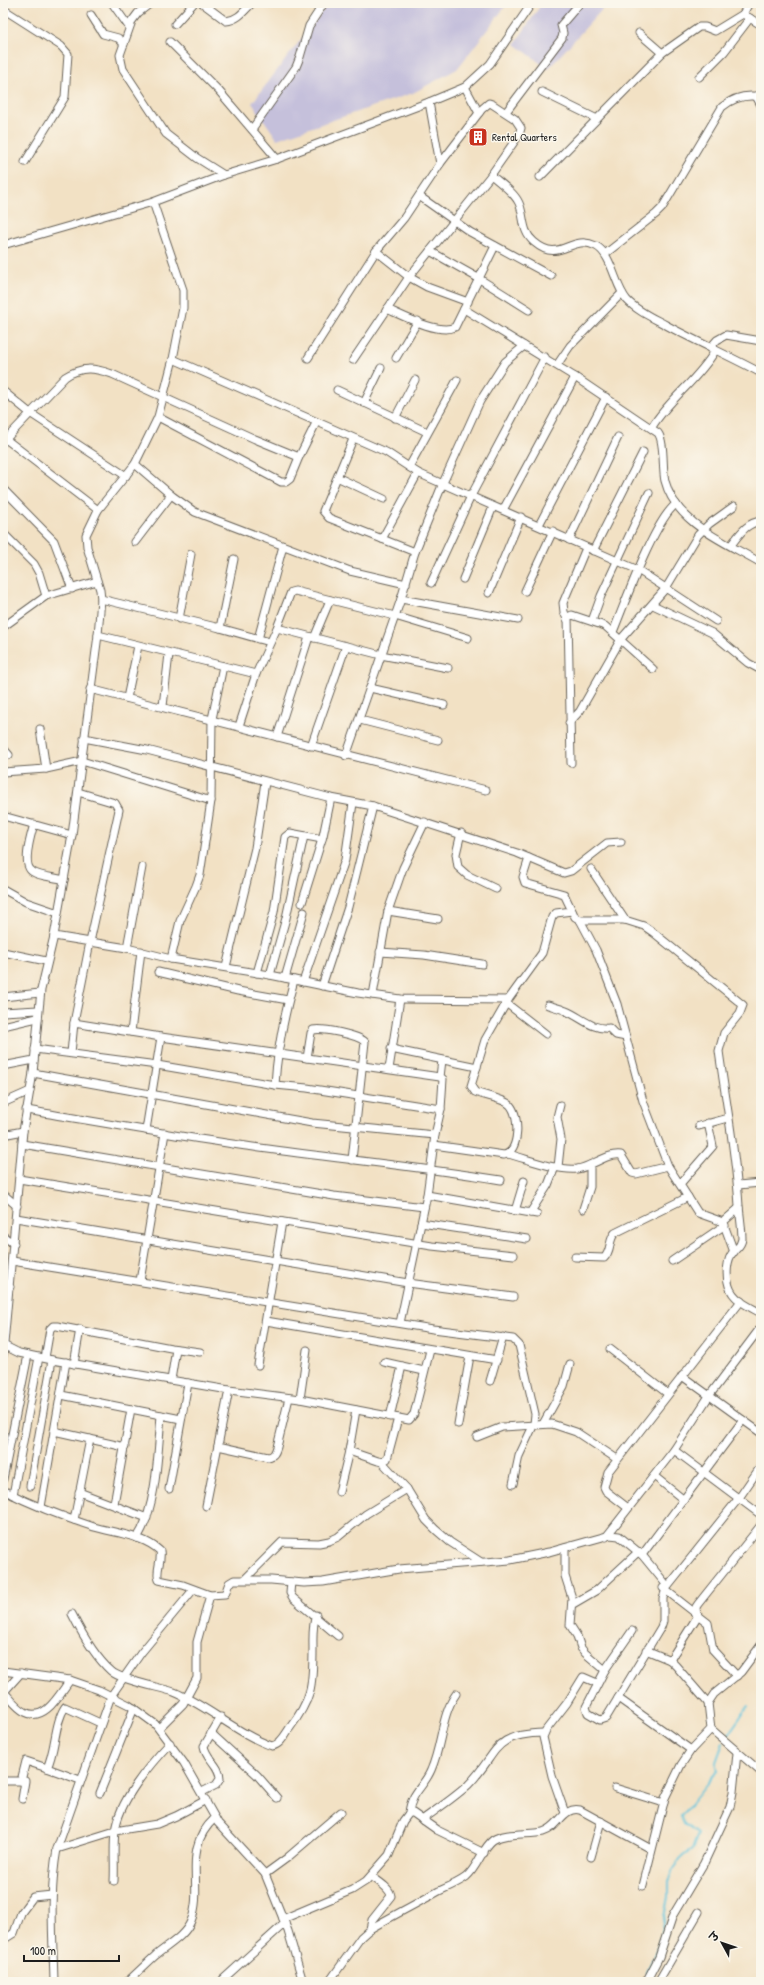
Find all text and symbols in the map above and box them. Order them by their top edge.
building icon: Rental Quarters [467,126,489,148]
place label: Rental Quarters [492,130,557,144]
north arrow [702,1923,742,1963]
text: उ [706,1928,723,1945]
scale bar [24,1937,119,1963]
text: 100 m [30,1942,56,1959]

